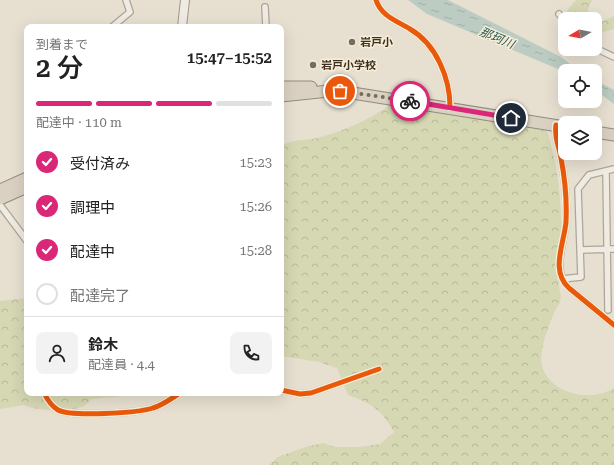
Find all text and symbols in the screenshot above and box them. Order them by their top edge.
north arrow [558,12,602,56]
map controls [558,12,602,160]
water label: 那珂川 [478,25,518,52]
place label: 岩戸小 [360,36,393,49]
text: 到着まで [36,37,88,52]
marker: 岩戸小 [347,37,357,47]
text: 15:47–15:52 [187,49,272,67]
text: 2 分 [36,53,83,83]
place label: 岩戸小学校 [321,59,376,72]
marker: 岩戸小学校 [308,60,318,70]
button: locate [558,64,602,108]
pin [323,74,357,108]
icon: bag [329,80,351,102]
courier [390,81,430,121]
icon: bike [399,90,421,112]
pin [494,101,528,135]
icon: home [500,107,522,129]
text: 配達中 · 110 m [36,115,122,130]
button: layers [558,116,602,160]
icon: check [36,151,58,173]
text: 受付済み [70,155,130,173]
text: 15:23 [240,155,272,170]
icon: check [36,195,58,217]
text: 調理中 [70,199,115,217]
text: 15:26 [240,199,272,214]
icon: check [36,239,58,261]
text: 配達中 [70,243,115,261]
text: 15:28 [240,243,272,258]
text: 配達完了 [70,287,130,305]
button: person [36,332,78,374]
button: phone [230,332,272,374]
text: 鈴木 [88,336,118,354]
text: 配達員 · 4.4 [88,357,155,372]

